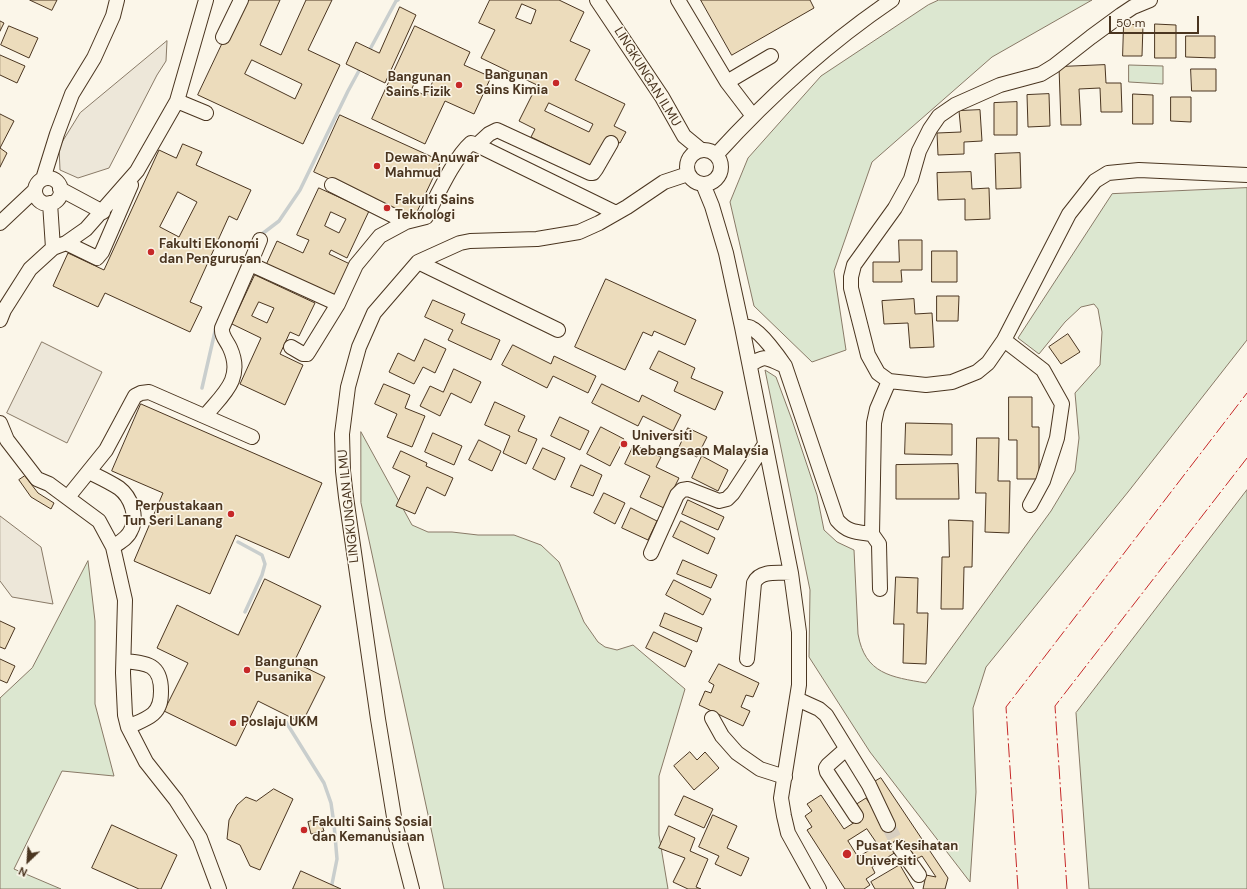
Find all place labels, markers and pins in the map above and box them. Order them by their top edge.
place label: Bangunan Sains Kimia [476,68,548,99]
place label: Bangunan Sains Fizik [386,70,451,101]
marker: Bangunan Sains Kimia [551,78,561,88]
marker: Bangunan Sains Fizik [454,80,464,90]
place label: Dewan Anuwar Mahmud [385,151,479,182]
marker: Dewan Anuwar Mahmud [372,161,382,171]
place label: Fakulti Sains Teknologi [395,193,474,224]
marker: Fakulti Sains Teknologi [382,203,392,213]
place label: Fakulti Ekonomi dan Pengurusan [159,237,261,268]
marker: Fakulti Ekonomi dan Pengurusan [146,247,156,257]
place label: Universiti Kebangsaan Malaysia [632,429,769,460]
marker: Universiti Kebangsaan Malaysia [619,439,629,449]
place label: Perpustakaan Tun Seri Lanang [123,499,223,530]
marker: Perpustakaan Tun Seri Lanang [226,509,236,519]
place label: Bangunan Pusanika [255,655,318,686]
marker: Bangunan Pusanika [242,665,252,675]
place label: Poslaju UKM [241,715,318,731]
marker: Poslaju UKM [228,718,238,728]
place label: Fakulti Sains Sosial dan Kemanusiaan [312,815,432,846]
marker: Fakulti Sains Sosial dan Kemanusiaan [299,825,309,835]
place label: Pusat Kesihatan Universiti [856,839,958,870]
marker: Pusat Kesihatan Universiti [841,848,853,860]

